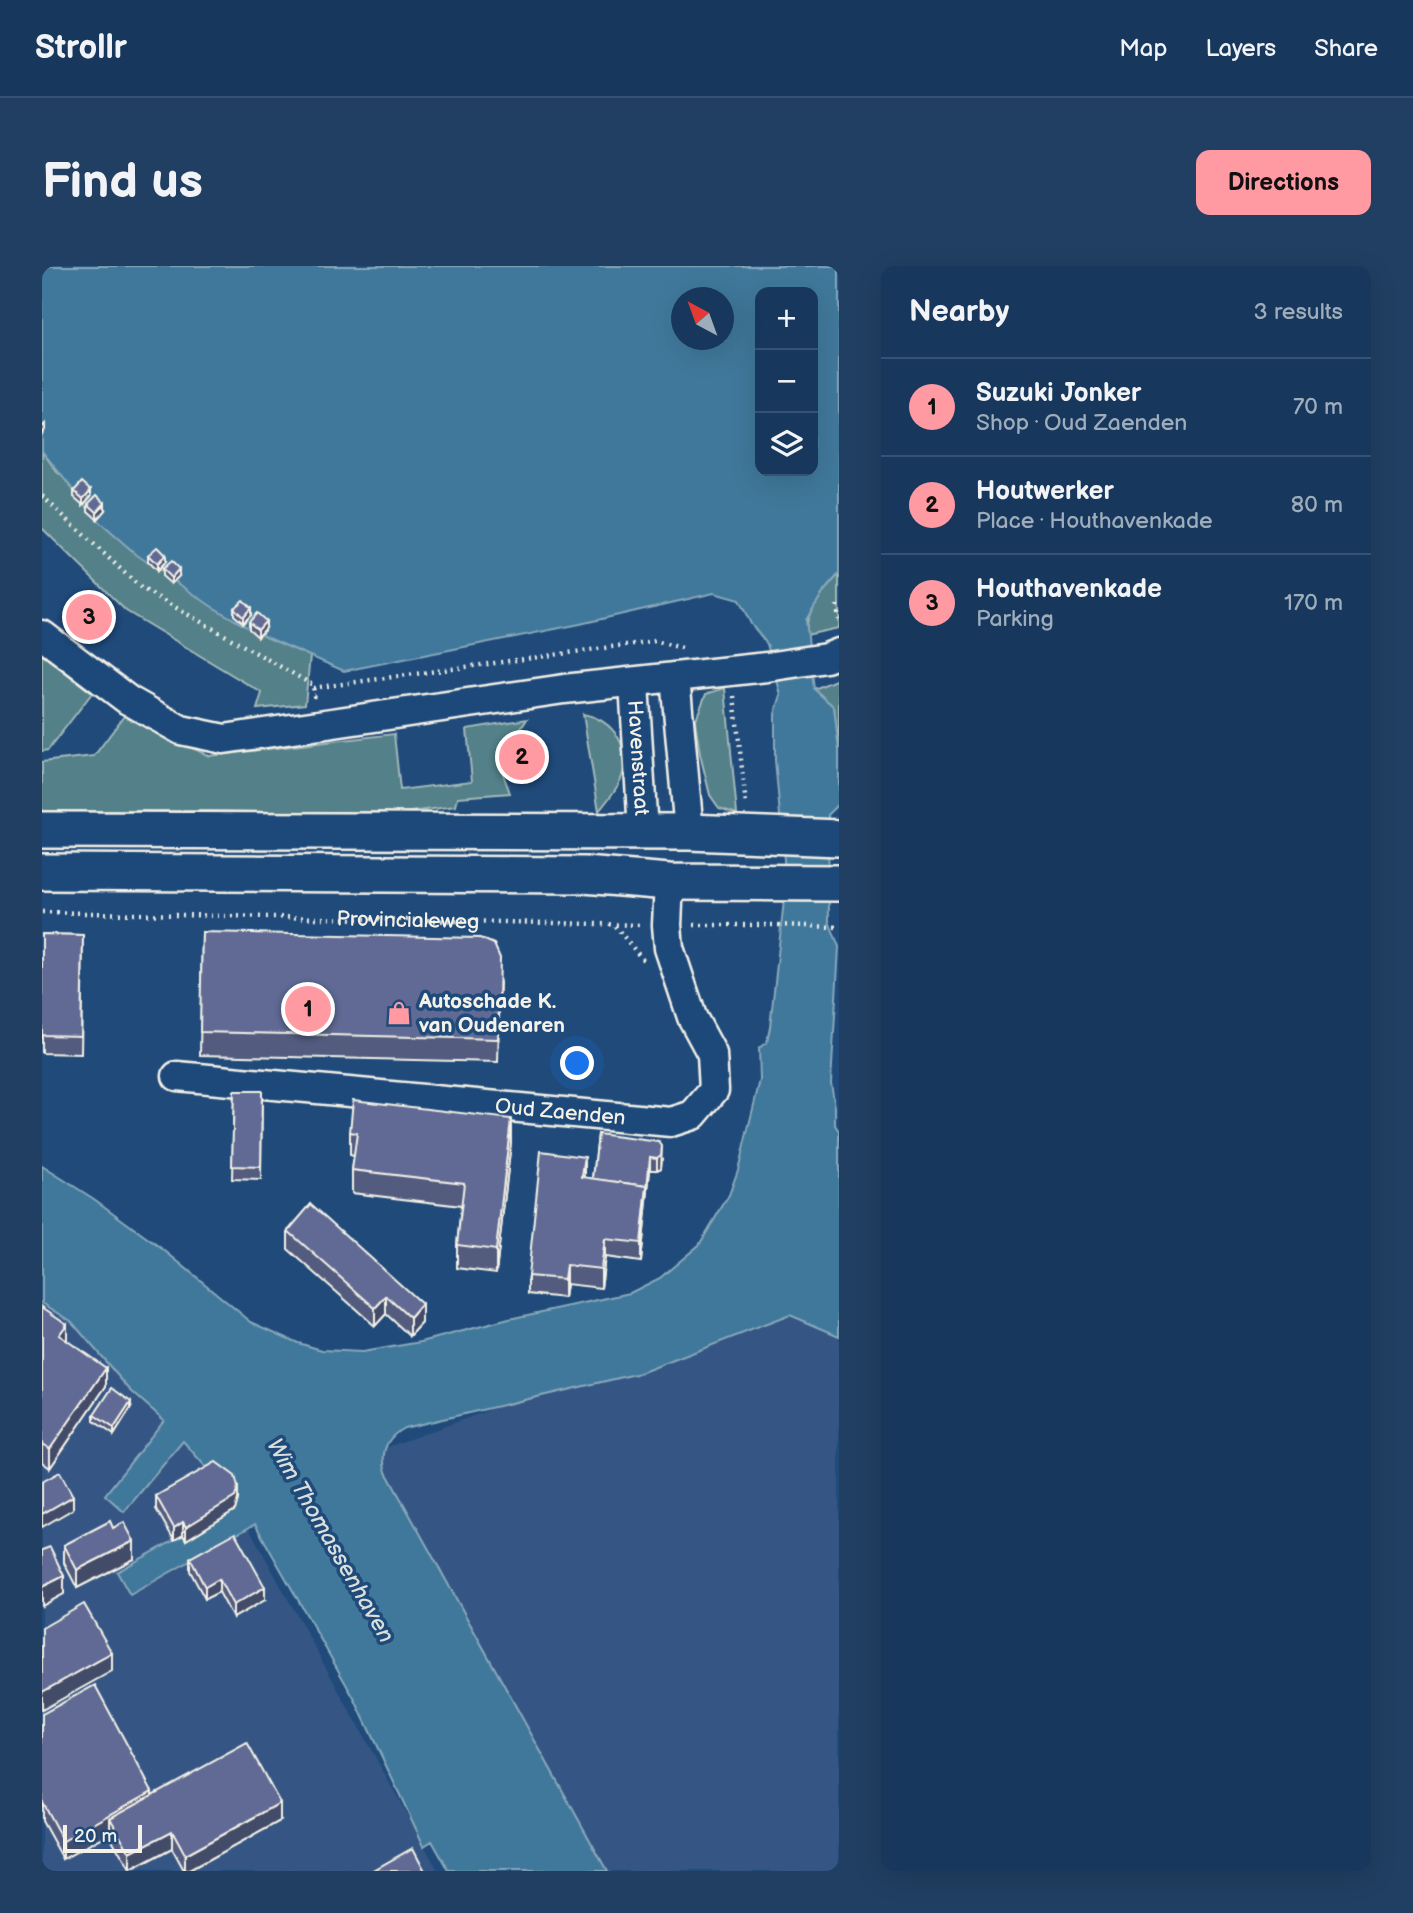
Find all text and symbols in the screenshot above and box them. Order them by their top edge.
text: Strollr [35,28,127,68]
text: Map [1119,34,1167,63]
text: Layers [1205,34,1276,63]
text: Share [1314,34,1378,63]
button: Directions [1196,150,1371,215]
text: Find us [42,153,203,212]
north arrow [671,287,734,350]
map controls [755,287,818,476]
button: + [755,287,818,350]
text: Nearby [909,294,1009,330]
text: 3 results [1254,298,1343,326]
button: − [755,350,818,413]
text: Suzuki Jonker [976,378,1141,409]
text: 1 [927,393,937,421]
text: 70 m [1293,393,1343,421]
text: Shop · Oud Zaenden [976,409,1187,437]
button: layers [755,413,818,476]
text: Houtwerker [976,476,1114,507]
text: 2 [925,491,939,519]
text: 80 m [1291,491,1343,519]
text: Place · Houthavenkade [976,507,1213,535]
text: Houthavenkade [976,574,1162,605]
text: 3 [925,589,939,617]
text: 170 m [1284,589,1343,617]
pin: 3 [66,591,112,643]
text: Parking [976,605,1054,633]
street label: Havenstraat [622,699,654,817]
pin: 2 [499,731,545,783]
street label: Provincialeweg [336,906,479,934]
pin: 1 [285,983,331,1035]
place label: Autoschade K. van Oudenaren [418,989,565,1038]
shop icon: Autoschade K. van Oudenaren [385,999,413,1027]
your location [560,1046,594,1080]
street label: Oud Zaenden [494,1094,627,1131]
water label: Wim Thomassenhaven [260,1433,400,1648]
scale bar [63,1822,142,1854]
text: 20 m [74,1825,117,1848]

